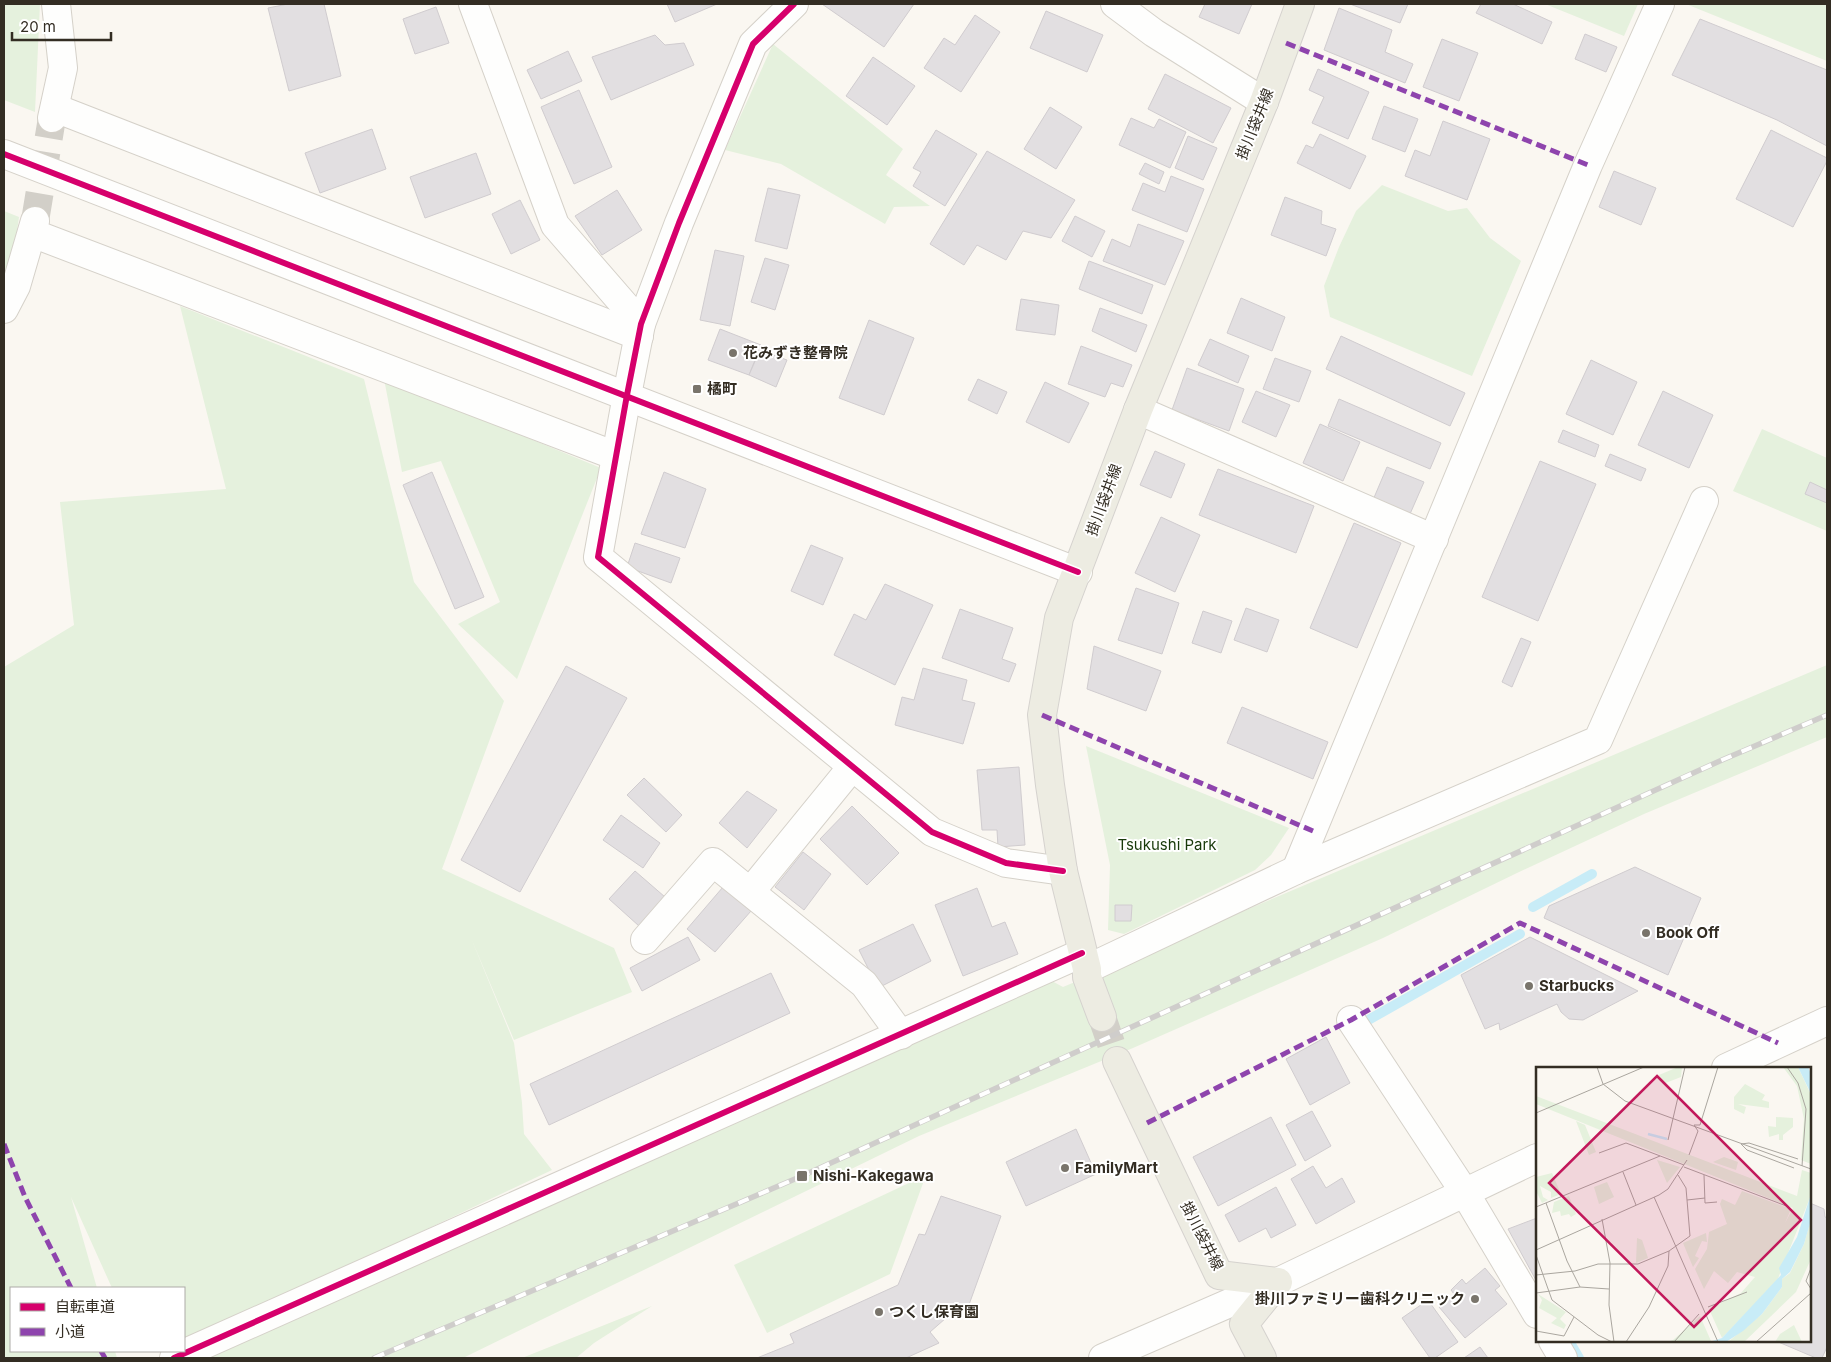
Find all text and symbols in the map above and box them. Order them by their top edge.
scale bar [12,10,111,42]
text: 20 m [20,17,56,36]
street label: 掛川袋井線 [1232,85,1277,162]
place label: 花みずき整骨院 [743,343,848,362]
marker: 花みずき整骨院 [727,347,739,359]
place label: 橘町 [707,379,737,398]
marker: 橘町 [691,383,703,395]
street label: 掛川袋井線 [1082,461,1125,538]
park label: Tsukushi Park [1117,835,1217,854]
place label: Book Off [1656,923,1719,942]
marker: Book Off [1640,927,1652,939]
place label: Starbucks [1539,976,1614,995]
marker: Starbucks [1523,980,1535,992]
inset map [1536,1067,1811,1342]
place label: FamilyMart [1075,1158,1158,1177]
marker: FamilyMart [1059,1162,1071,1174]
place label: Nishi-Kakegawa [813,1166,934,1185]
marker: Nishi-Kakegawa [795,1169,809,1183]
street label: 掛川袋井線 [1177,1198,1228,1274]
legend [10,1287,185,1352]
place label: 掛川ファミリー歯科クリニック [1255,1289,1465,1308]
marker: 掛川ファミリー歯科クリニック [1469,1293,1481,1305]
text: 自転車道 [55,1297,115,1316]
place label: つくし保育園 [889,1302,979,1321]
marker: つくし保育園 [873,1306,885,1318]
text: 小道 [55,1322,85,1341]

